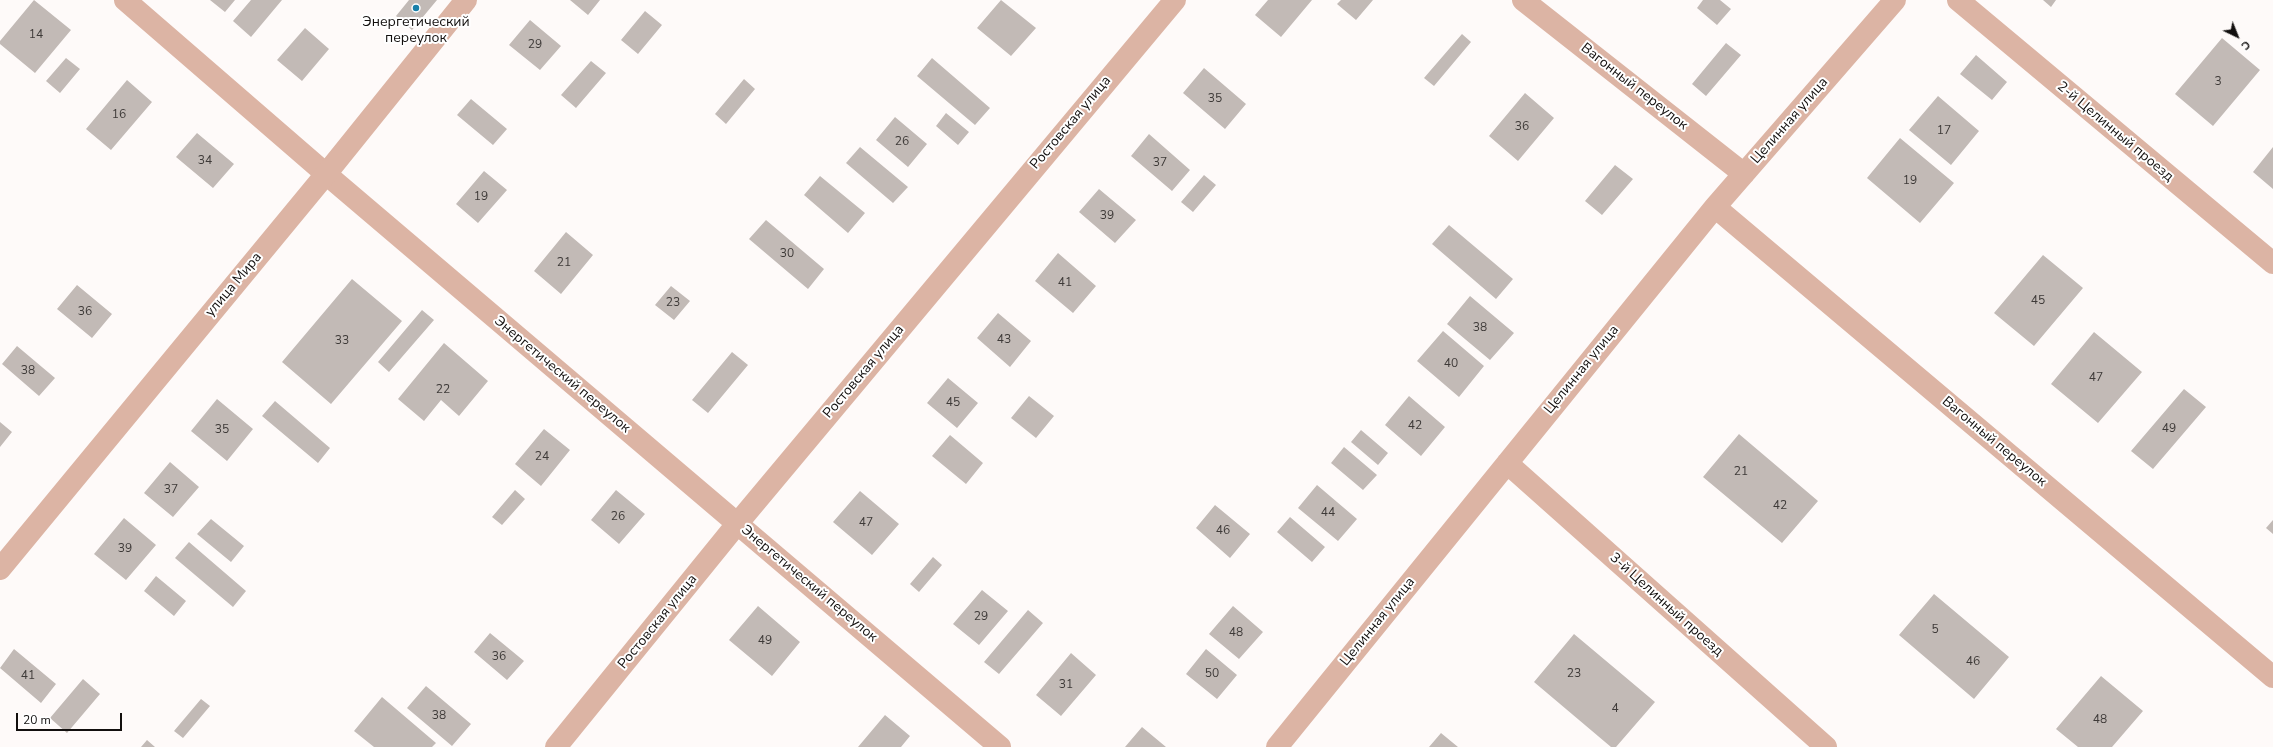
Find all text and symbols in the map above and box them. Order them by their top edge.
marker: Энергетический переулок [411,3,421,13]
place label: Энергетический переулок [362,15,470,48]
north arrow [2217,16,2257,56]
house number: 14 [29,28,43,42]
text: С [2238,37,2253,53]
house number: 29 [528,38,542,52]
street label: Вагонный переулок [1577,40,1691,134]
street label: Ростовская улица [1027,73,1115,173]
street label: Целинная улица [1748,74,1832,168]
house number: 3 [2214,75,2222,89]
street label: 2-й Целинный проезд [2053,78,2177,186]
house number: 35 [1208,92,1222,106]
house number: 16 [112,108,126,122]
house number: 36 [1515,120,1529,134]
house number: 17 [1937,124,1951,138]
house number: 26 [895,135,909,149]
house number: 34 [198,154,212,168]
house number: 37 [1153,156,1167,170]
house number: 19 [1903,174,1917,188]
house number: 19 [474,190,488,204]
house number: 39 [1100,209,1114,223]
house number: 30 [780,247,794,261]
street label: улица Мира [202,249,266,321]
house number: 21 [557,256,571,270]
house number: 41 [1058,276,1072,290]
house number: 45 [2031,294,2045,308]
house number: 23 [666,296,680,310]
house number: 36 [78,305,92,319]
street label: Энергетический переулок [490,313,634,437]
house number: 38 [1473,321,1487,335]
street label: Ростовская улица [820,322,908,422]
street label: Целинная улица [1541,322,1623,418]
house number: 43 [997,333,1011,347]
house number: 33 [335,334,349,348]
house number: 40 [1444,357,1458,371]
house number: 38 [21,364,35,378]
house number: 47 [2089,371,2103,385]
house number: 22 [436,383,450,397]
street label: Вагонный переулок [1938,393,2050,491]
house number: 45 [946,396,960,410]
house number: 42 [1408,419,1422,433]
house number: 49 [2162,422,2176,436]
house number: 35 [215,423,229,437]
house number: 24 [535,450,549,464]
house number: 21 [1734,465,1748,479]
house number: 37 [164,483,178,497]
house number: 42 [1773,499,1787,513]
house number: 44 [1321,506,1335,520]
house number: 26 [611,510,625,524]
house number: 47 [859,516,873,530]
street label: Энергетический переулок [737,522,881,646]
house number: 46 [1216,524,1230,538]
house number: 39 [118,542,132,556]
street label: 3-й Целинный проезд [1606,550,1726,660]
street label: Ростовская улица [615,571,701,673]
street label: Целинная улица [1337,574,1419,670]
house number: 29 [974,610,988,624]
house number: 5 [1931,623,1939,637]
house number: 48 [1229,626,1243,640]
house number: 49 [758,634,772,648]
house number: 36 [492,650,506,664]
house number: 46 [1966,655,1980,669]
house number: 50 [1205,667,1219,681]
house number: 23 [1567,667,1581,681]
house number: 41 [21,669,35,683]
house number: 31 [1059,678,1073,692]
house number: 4 [1611,702,1619,716]
scale bar [18,705,124,731]
house number: 38 [432,709,446,723]
text: 20 m [23,712,51,728]
house number: 48 [2093,713,2107,727]

